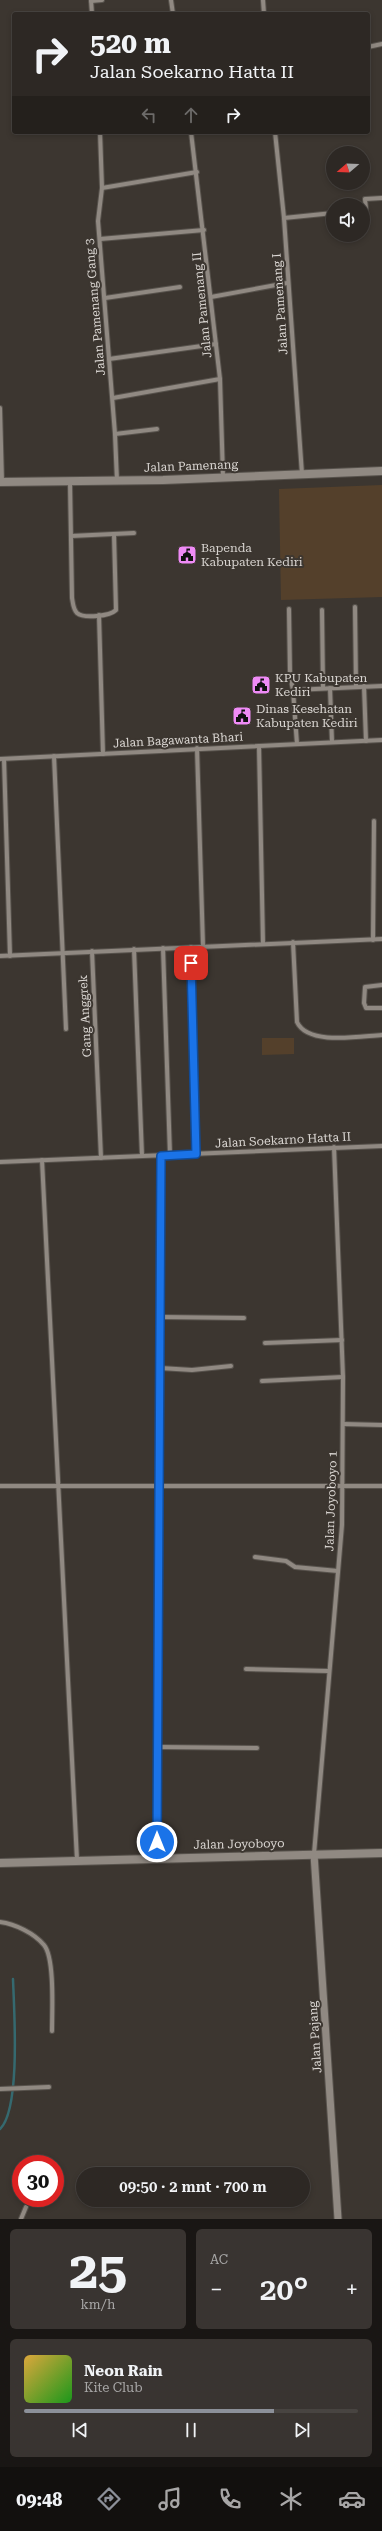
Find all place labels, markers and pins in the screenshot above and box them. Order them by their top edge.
place label: Bapenda Kabupaten Kediri [201,541,303,569]
public building icon: Bapenda Kabupaten Kediri [176,544,198,566]
place label: KPU Kabupaten Kediri [275,671,367,699]
public building icon: KPU Kabupaten Kediri [250,674,272,696]
place label: Dinas Kesehatan Kabupaten Kediri [256,702,358,730]
public building icon: Dinas Kesehatan Kabupaten Kediri [231,705,253,727]
pin [174,946,208,980]

